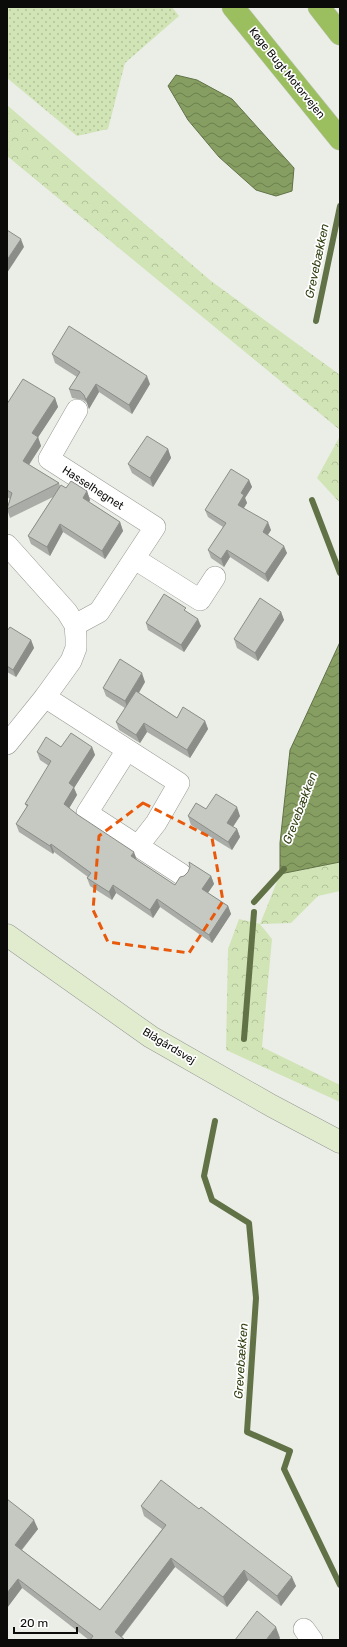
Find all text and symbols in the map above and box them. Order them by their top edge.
street label: Køge Bugt Motorvejen [246,25,328,121]
water label: Grevebækken [302,222,332,300]
street label: Hasselhegnet [60,463,127,513]
water label: Grevebækken [280,770,320,846]
street label: Blågårdsvej [140,1025,198,1067]
water label: Grevebækken [231,1323,251,1399]
scale bar [14,1609,77,1635]
text: 20 m [20,1616,48,1630]

